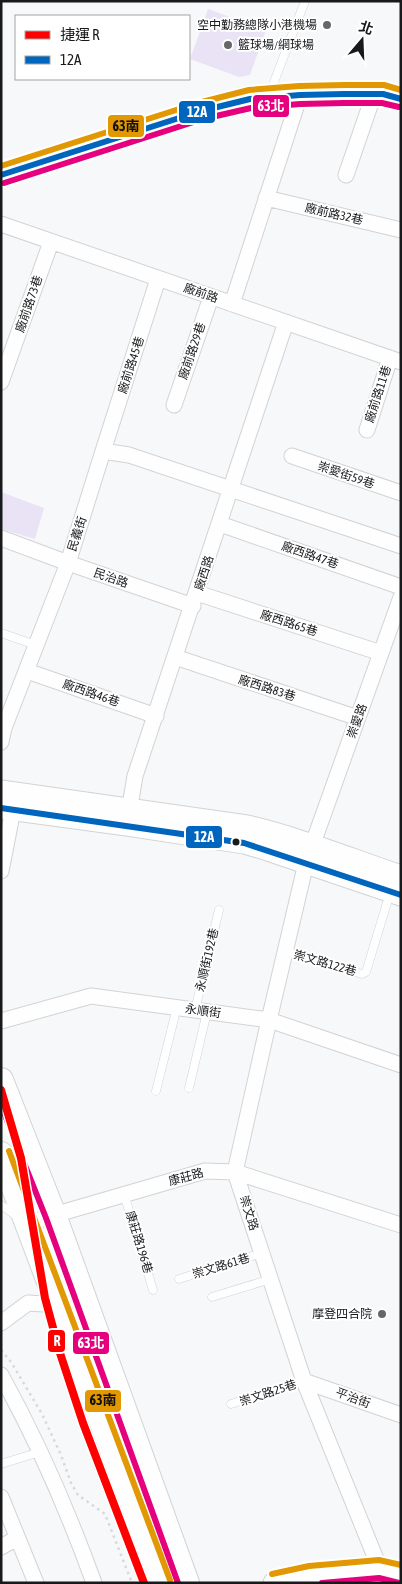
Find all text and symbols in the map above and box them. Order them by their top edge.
legend [15,15,190,80]
north arrow [337,15,387,65]
place label: 空中勤務總隊小港機場 [197,18,317,32]
text: 北 [357,18,375,38]
marker: 空中勤務總隊小港機場 [321,19,333,31]
text: 捷運 R [60,26,100,43]
place label: 籃球場/網球場 [238,38,314,52]
marker: 籃球場/網球場 [222,39,234,51]
text: 12A [60,51,82,68]
line badge: 63北 [252,94,290,118]
text: 63北 [257,98,285,114]
line badge: 12A [178,100,216,124]
text: 12A [187,104,207,120]
line badge: 63南 [107,114,145,138]
text: 63南 [112,118,140,134]
street label: 廠前路32巷 [304,201,364,227]
street label: 廠前路73巷 [13,274,45,334]
street label: 廠前路 [182,281,220,305]
street label: 廠前路29巷 [176,321,208,381]
street label: 廠前路45巷 [115,335,147,395]
street label: 廠前路11巷 [362,364,394,424]
street label: 崇愛街59巷 [316,459,376,491]
street label: 民義街 [65,515,89,553]
street label: 廠西路47巷 [280,539,340,571]
street label: 廠西路 [192,554,216,592]
street label: 民治路 [92,566,130,590]
street label: 廠西路65巷 [259,607,319,639]
street label: 廠西路83巷 [237,672,297,704]
street label: 廠西路46巷 [61,677,121,709]
street label: 崇愛路 [344,702,370,740]
line badge: 12A [185,825,223,849]
text: 12A [194,829,214,845]
unlabelled marker [231,837,241,847]
street label: 永順街192巷 [193,927,221,993]
street label: 崇文路122巷 [292,947,358,979]
street label: 永順街 [184,1002,222,1020]
street label: 康莊路 [167,1166,205,1188]
street label: 崇文路 [237,1194,261,1232]
street label: 康莊路196巷 [123,1209,155,1275]
street label: 崇文路61巷 [191,1251,251,1281]
place label: 摩登四合院 [312,1307,372,1321]
marker: 摩登四合院 [376,1308,388,1320]
line badge: R [47,1329,66,1353]
line badge: 63北 [72,1331,110,1355]
text: R [54,1333,61,1349]
text: 63北 [77,1335,105,1351]
street label: 崇文路25巷 [238,1377,298,1409]
street label: 平治街 [334,1385,372,1411]
line badge: 63南 [84,1389,122,1413]
text: 63南 [89,1392,117,1408]

